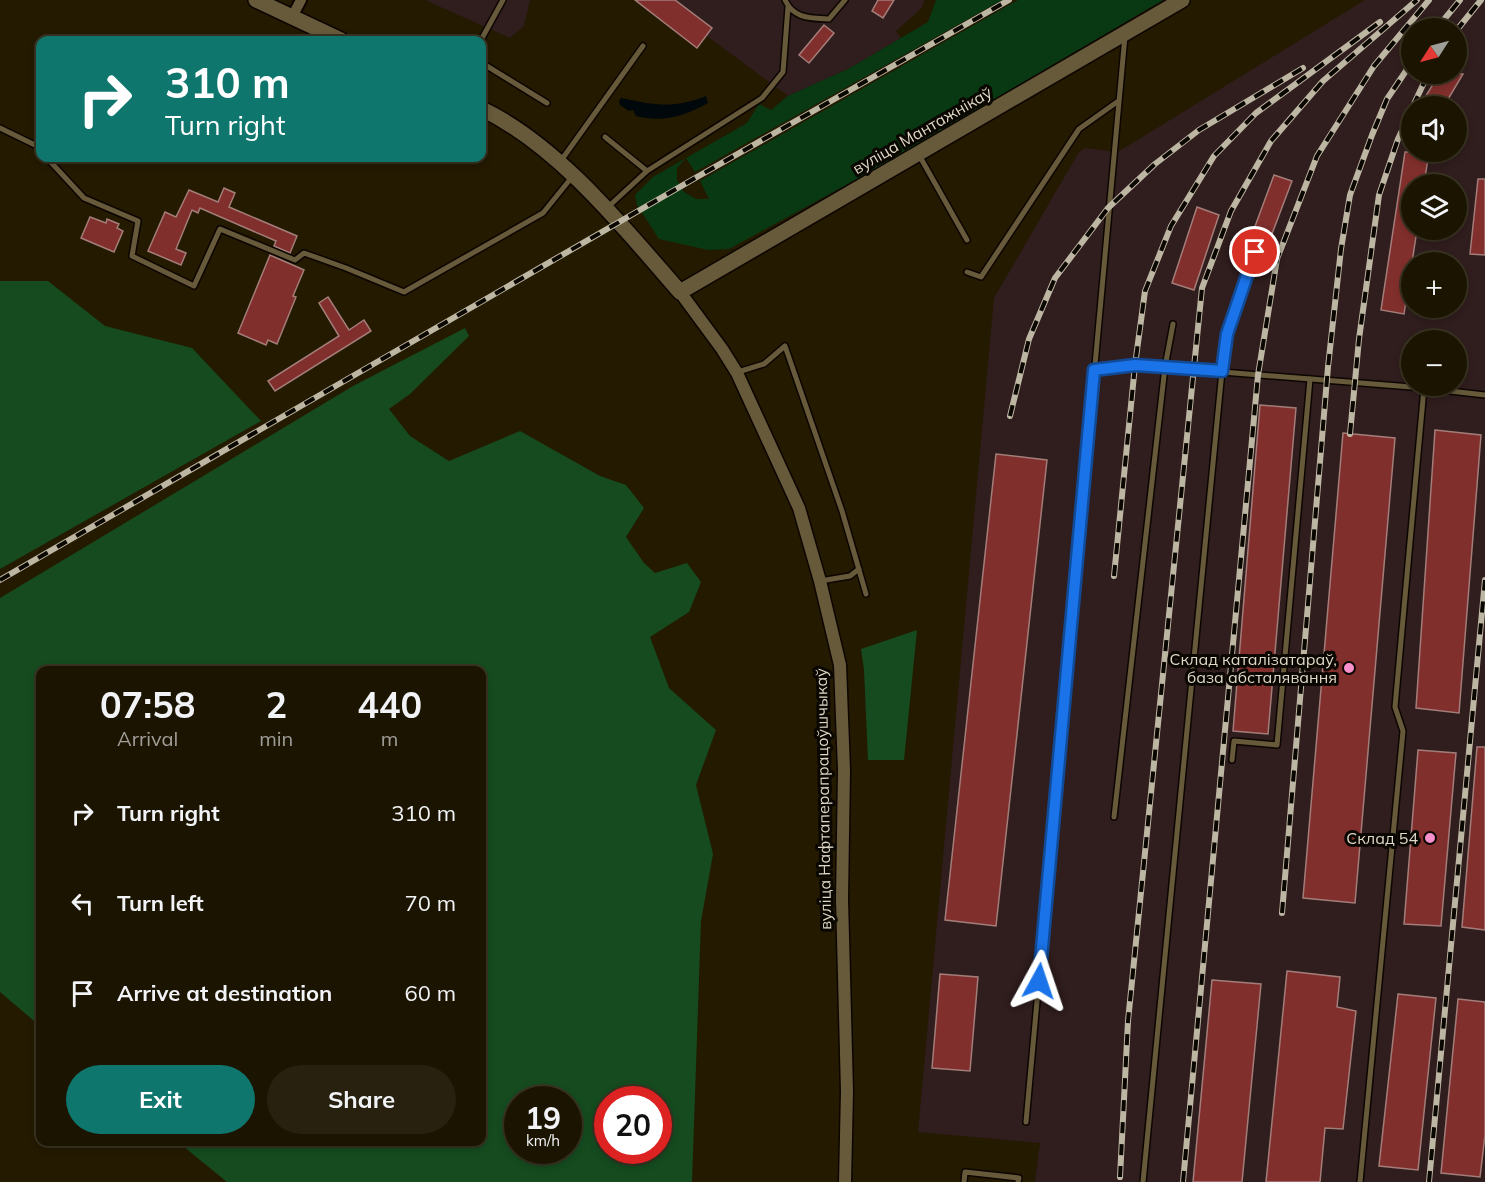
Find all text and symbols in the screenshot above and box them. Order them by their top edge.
north arrow [1401,18,1467,84]
map controls [1401,18,1467,396]
text: 310 m [165,56,290,109]
icon: right [66,60,144,138]
street label: вуліца Мантажнікаў [849,82,996,178]
button: sound [1401,96,1467,162]
text: Turn right [165,108,285,142]
button: layers [1401,174,1467,240]
pin [1229,226,1280,277]
icon: arrive [1238,235,1271,268]
button: + [1401,252,1467,318]
button: − [1401,330,1467,396]
place label: Склад каталізатараў, база абсталявання [1169,649,1337,687]
marker: Склад каталізатараў, база абсталявання [1342,661,1356,675]
street label: вуліца Нафтаперапрацоўшчыкаў [811,668,835,930]
text: 07:58 [100,682,195,727]
text: 2 [265,682,287,727]
text: 440 [357,682,422,727]
text: Arrival [117,726,178,751]
text: min [259,726,293,751]
text: m [381,726,398,751]
icon: right [66,797,99,830]
text: Turn right [117,799,220,827]
text: 310 m [391,799,456,827]
place label: Склад 54 [1346,828,1418,848]
marker: Склад 54 [1423,831,1437,845]
icon: left [66,887,99,920]
text: Turn left [117,889,204,917]
text: 70 m [405,889,456,917]
position arrow [1007,949,1071,1013]
icon: arrive [66,977,99,1010]
text: Arrive at destination [117,979,332,1007]
text: 60 m [405,979,456,1007]
button: Exit [66,1065,255,1134]
button: Share [267,1065,456,1134]
speed limit sign: 20 [594,1086,672,1164]
text: 19 [525,1099,561,1137]
text: km/h [526,1131,560,1150]

